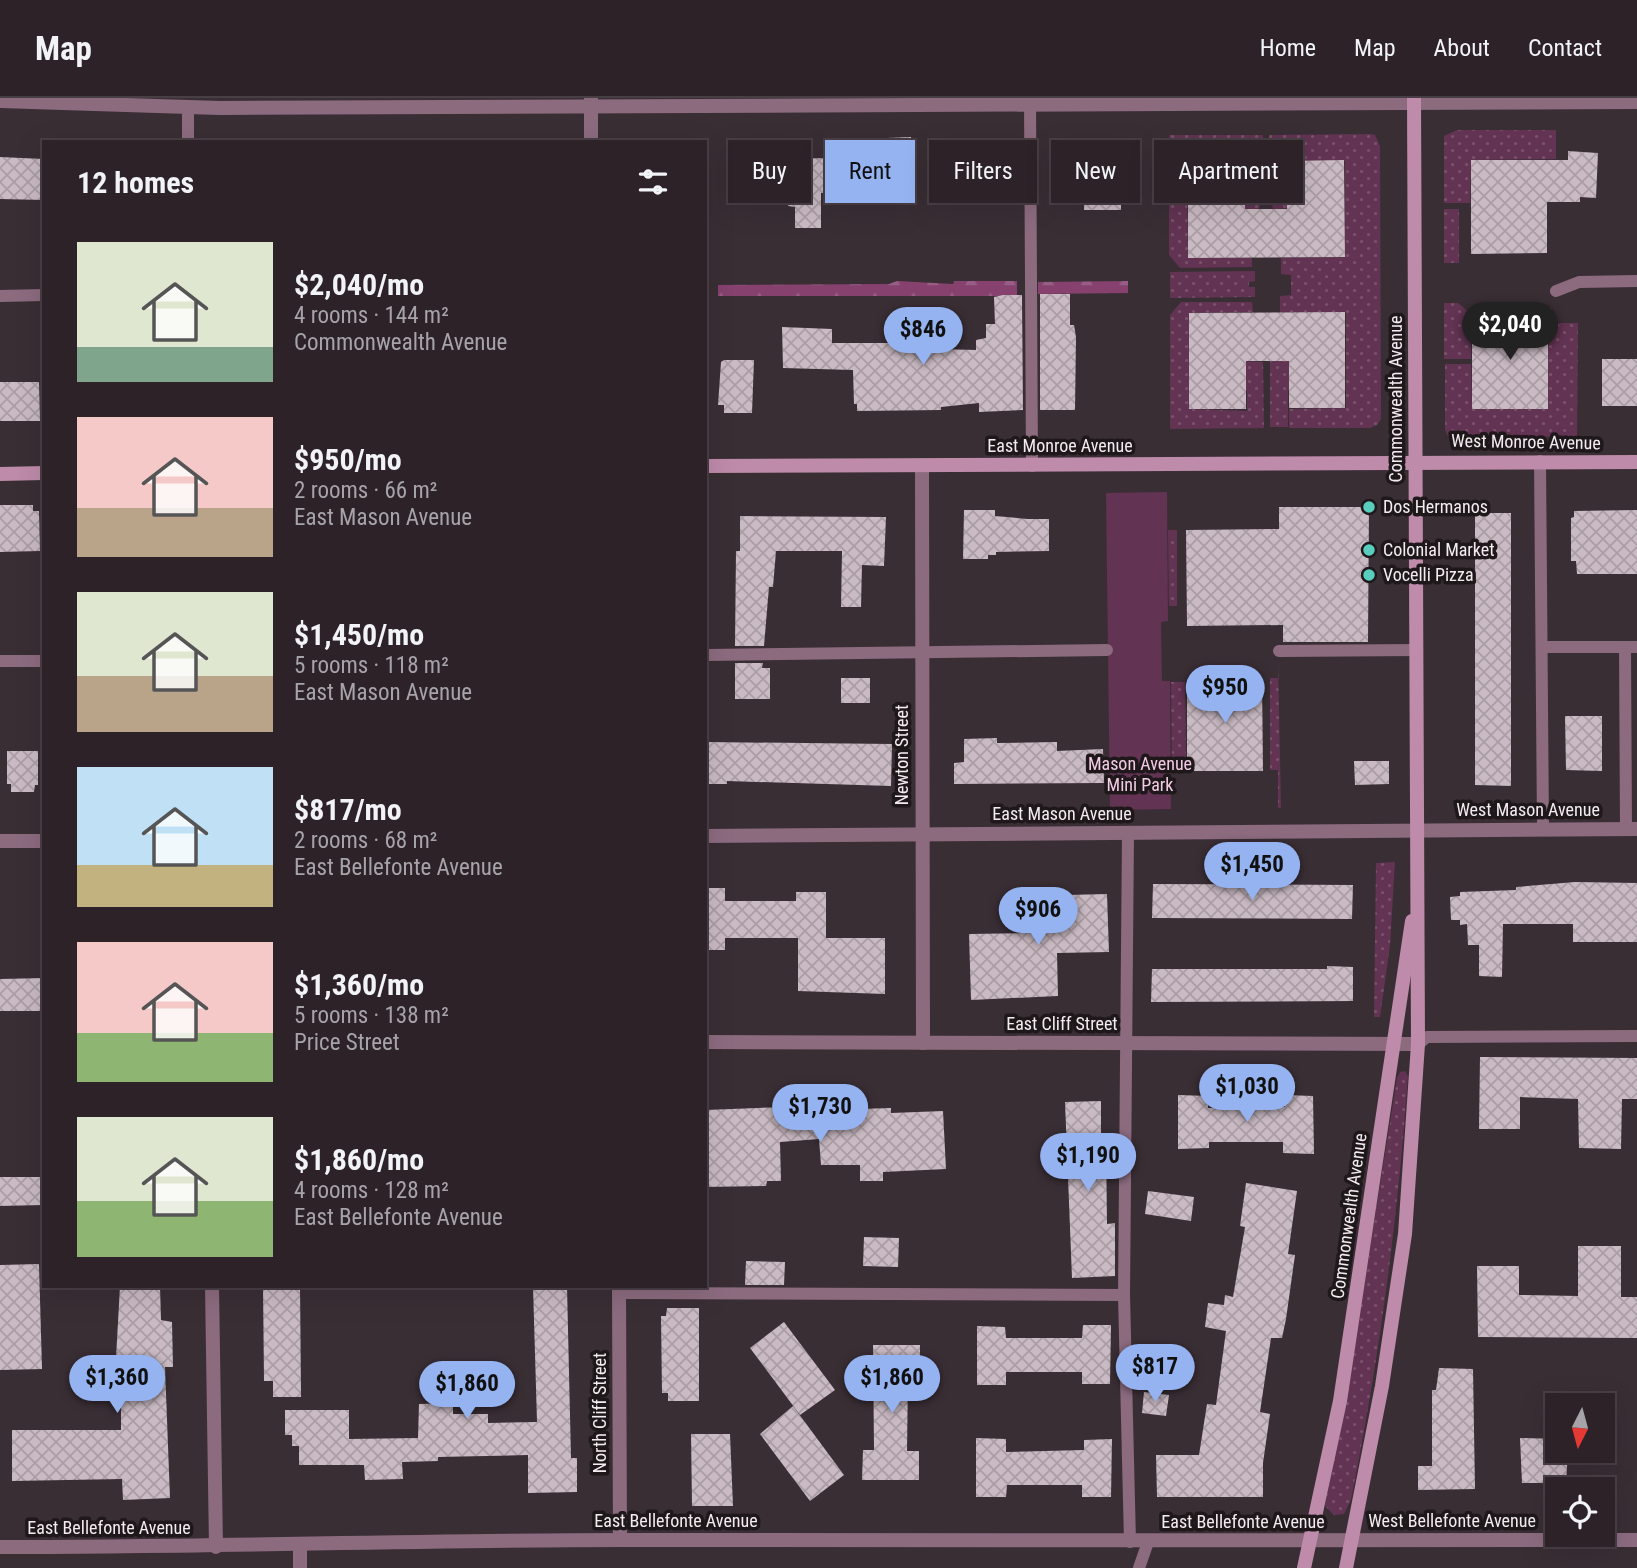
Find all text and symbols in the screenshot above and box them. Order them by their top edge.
text: Map [35,29,92,68]
text: Home [1260,34,1316,62]
text: Map [1354,34,1396,62]
text: About [1434,34,1490,62]
text: Contact [1528,34,1602,62]
chip: Buy [728,140,811,203]
chip: Rent [825,140,915,203]
chip: Filters [929,140,1037,203]
chip: New [1051,140,1140,203]
chip: Apartment [1154,140,1303,203]
icon: filters [634,163,672,201]
text: 12 homes [77,165,194,200]
text: $2,040/mo [294,267,424,302]
icon: home [133,270,217,354]
text: 4 rooms · 144 m² [294,302,449,329]
pin: $2,040 [1453,302,1567,362]
pin: $846 [882,308,964,367]
text: $2,040 [1478,311,1542,338]
text: $846 [900,316,946,343]
street label: Commonwealth Avenue [1385,316,1406,482]
text: Commonwealth Avenue [294,329,507,356]
street label: West Monroe Avenue [1451,430,1601,453]
street label: East Monroe Avenue [987,435,1133,456]
text: $950/mo [294,442,402,477]
icon: home [133,445,217,529]
text: 2 rooms · 66 m² [294,477,437,504]
place label: Dos Hermanos [1383,496,1488,517]
marker: Dos Hermanos [1361,499,1377,515]
text: East Mason Avenue [294,504,472,531]
place label: Colonial Market [1383,539,1495,560]
marker: Colonial Market [1361,542,1377,558]
place label: Vocelli Pizza [1383,564,1474,585]
marker: Vocelli Pizza [1361,567,1377,583]
text: $1,450/mo [294,617,424,652]
icon: home [133,620,217,704]
text: 5 rooms · 118 m² [294,652,449,679]
pin: $950 [1184,666,1266,725]
text: $950 [1202,674,1248,701]
text: East Mason Avenue [294,679,472,706]
street label: Newton Street [891,705,912,805]
park label: Mason Avenue Mini Park [1088,753,1192,795]
text: $817/mo [294,792,402,827]
icon: home [133,795,217,879]
street label: West Mason Avenue [1456,799,1600,820]
street label: East Mason Avenue [992,803,1132,824]
text: 2 rooms · 68 m² [294,827,437,854]
pin: $1,450 [1195,842,1309,902]
text: $1,450 [1220,851,1284,878]
text: East Bellefonte Avenue [294,854,503,881]
pin: $906 [997,888,1079,947]
text: $906 [1015,896,1061,923]
text: $1,360/mo [294,967,424,1002]
icon: home [133,970,217,1054]
text: 5 rooms · 138 m² [294,1002,449,1029]
street label: East Cliff Street [1006,1013,1118,1034]
text: Price Street [294,1029,400,1056]
pin: $1,030 [1190,1065,1304,1124]
text: $1,030 [1215,1073,1279,1100]
pin: $1,730 [763,1084,877,1144]
text: $1,730 [788,1093,852,1120]
street label: Commonwealth Avenue [1326,1132,1371,1300]
pin: $1,190 [1031,1134,1145,1193]
text: $1,860/mo [294,1142,424,1177]
text: $1,190 [1056,1142,1120,1169]
icon: home [133,1145,217,1229]
text: 4 rooms · 128 m² [294,1177,449,1204]
text: East Bellefonte Avenue [294,1204,503,1231]
pin: $817 [1114,1344,1196,1404]
street label: North Cliff Street [589,1353,610,1473]
text: $817 [1132,1353,1178,1380]
pin: $1,360 [60,1356,174,1415]
pin: $1,860 [835,1356,949,1415]
pin: $1,860 [410,1362,524,1421]
text: $1,360 [85,1364,149,1391]
text: $1,860 [860,1364,924,1391]
text: $1,860 [435,1370,499,1397]
north arrow [1545,1393,1615,1463]
map controls [1545,1393,1615,1547]
button: locate [1545,1477,1615,1547]
street label: East Bellefonte Avenue [594,1510,758,1531]
street label: West Bellefonte Avenue [1368,1510,1536,1531]
street label: East Bellefonte Avenue [1161,1511,1325,1532]
street label: East Bellefonte Avenue [27,1517,191,1538]

